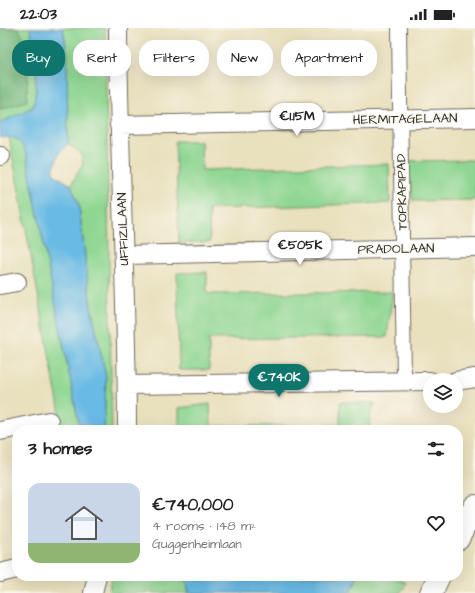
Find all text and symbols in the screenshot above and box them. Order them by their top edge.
text: 22:03 [20,4,57,25]
chip: Buy [12,40,65,76]
chip: Rent [73,40,131,76]
chip: Filters [139,40,209,76]
chip: New [217,40,273,76]
chip: Apartment [281,40,377,76]
pin: €1.15M [264,103,330,137]
text: €1.15M [279,107,315,125]
street label: HERMITAGELAAN [353,109,457,129]
street label: TOPKAPIPAD [392,153,412,230]
street label: UFFIZILAAN [113,192,133,266]
pin: €505K [272,232,328,266]
text: €505K [278,236,322,254]
street label: PRADOLAAN [357,239,435,259]
pin: €740K [251,364,307,398]
text: €740K [257,368,301,386]
map controls [423,373,463,413]
button: layers [423,373,463,413]
text: 3 homes [28,437,92,461]
icon: filters [425,438,447,460]
text: €740,000 [152,493,233,517]
icon: home [60,499,108,547]
icon: heart [425,512,447,534]
text: 4 rooms · 148 m² [152,517,256,535]
text: Guggenheimlaan [152,535,242,553]

